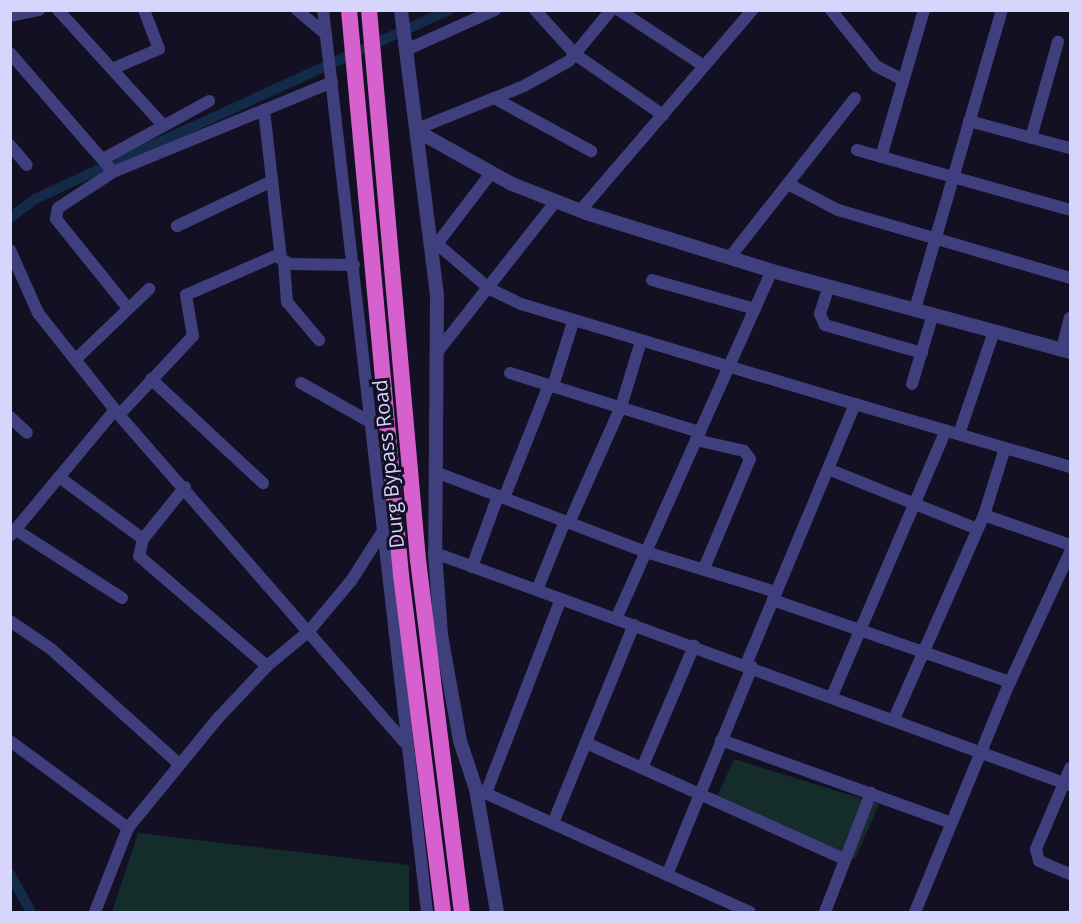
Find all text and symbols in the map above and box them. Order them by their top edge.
street label: Durg Bypass Road [367,379,409,549]

